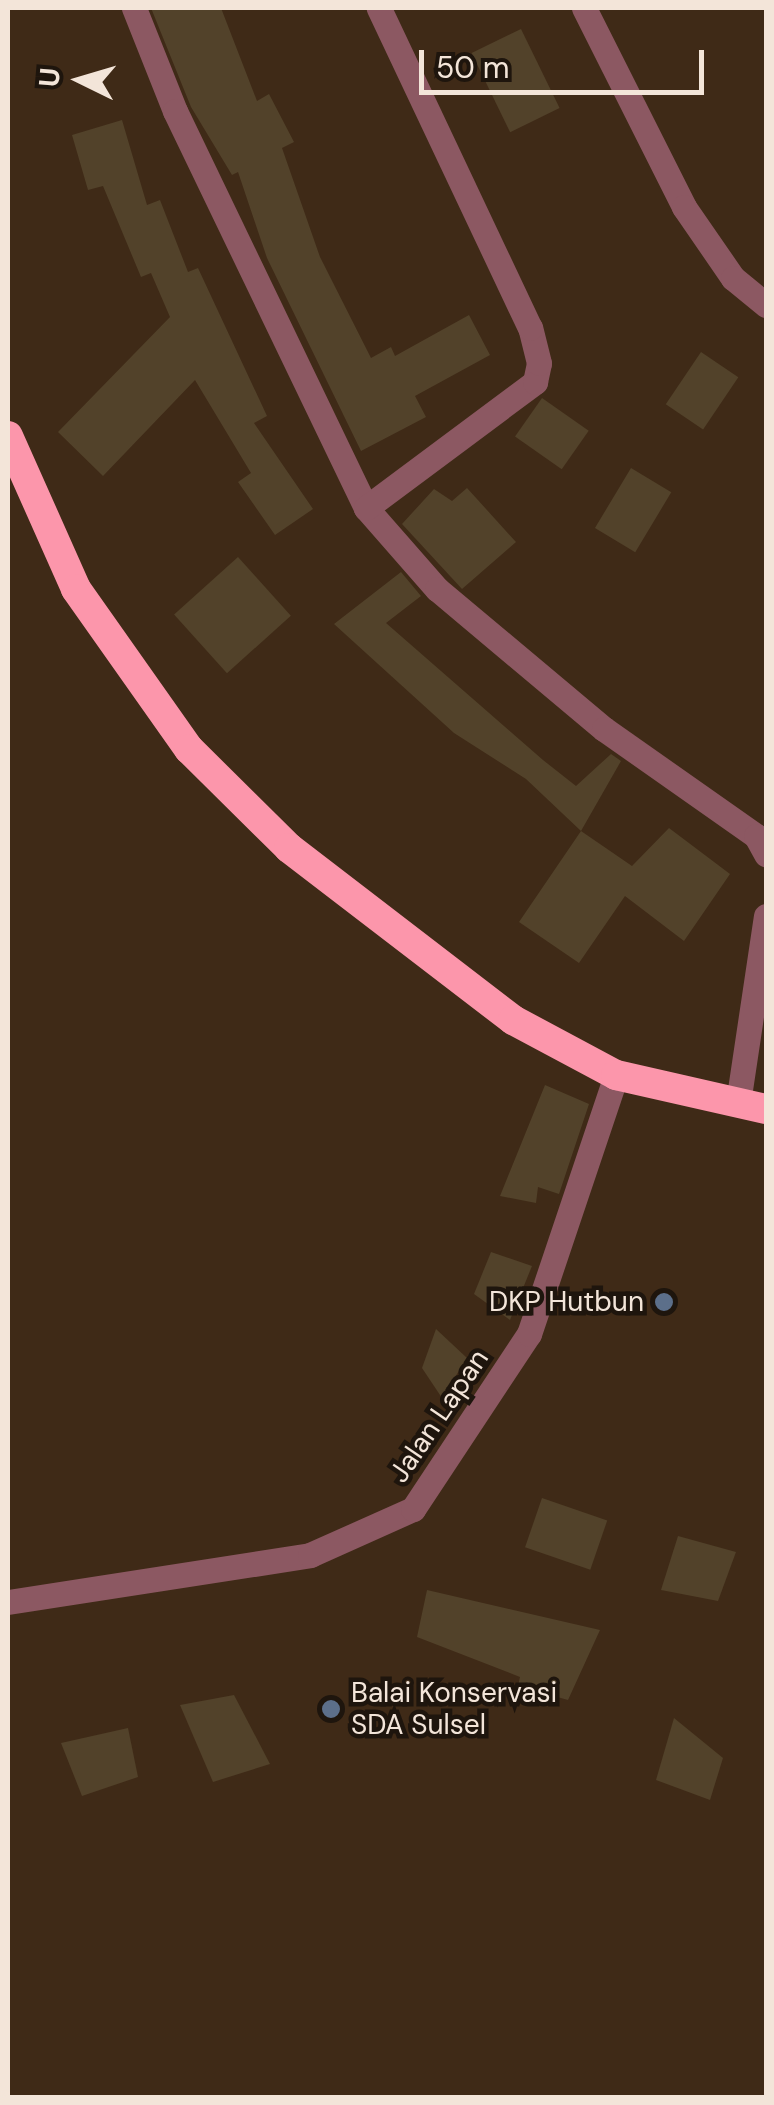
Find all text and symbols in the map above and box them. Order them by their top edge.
north arrow [30,30,130,130]
scale bar [424,30,709,92]
text: 50 m [436,48,510,87]
text: U [30,66,69,89]
place label: DKP Hutbun [489,1285,644,1319]
marker: DKP Hutbun [653,1291,675,1313]
street label: Jalan Lapan [382,1343,496,1489]
place label: Balai Konservasi SDA Sulsel [351,1676,557,1742]
marker: Balai Konservasi SDA Sulsel [320,1698,342,1720]

